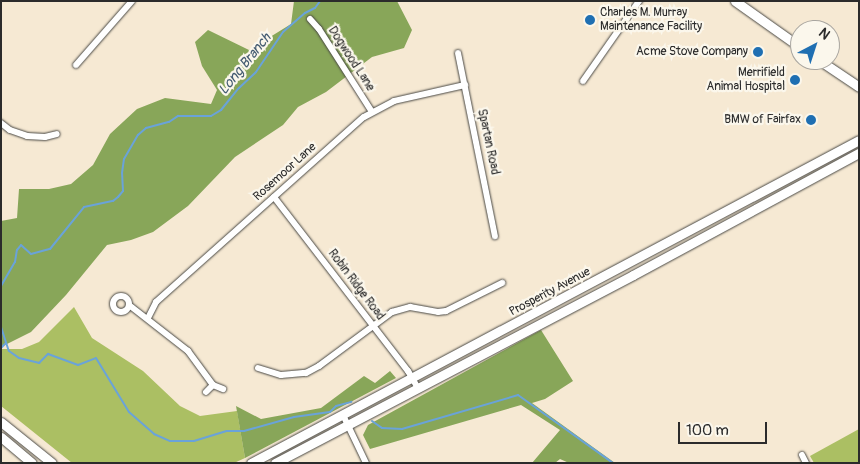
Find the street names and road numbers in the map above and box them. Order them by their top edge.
street label: Dogwood Lane [325,24,377,94]
street label: Spartan Road [474,108,502,176]
street label: Rosemoor Lane [251,140,319,204]
street label: Robin Ridge Road [325,247,387,323]
street label: Prosperity Avenue [507,265,593,319]

